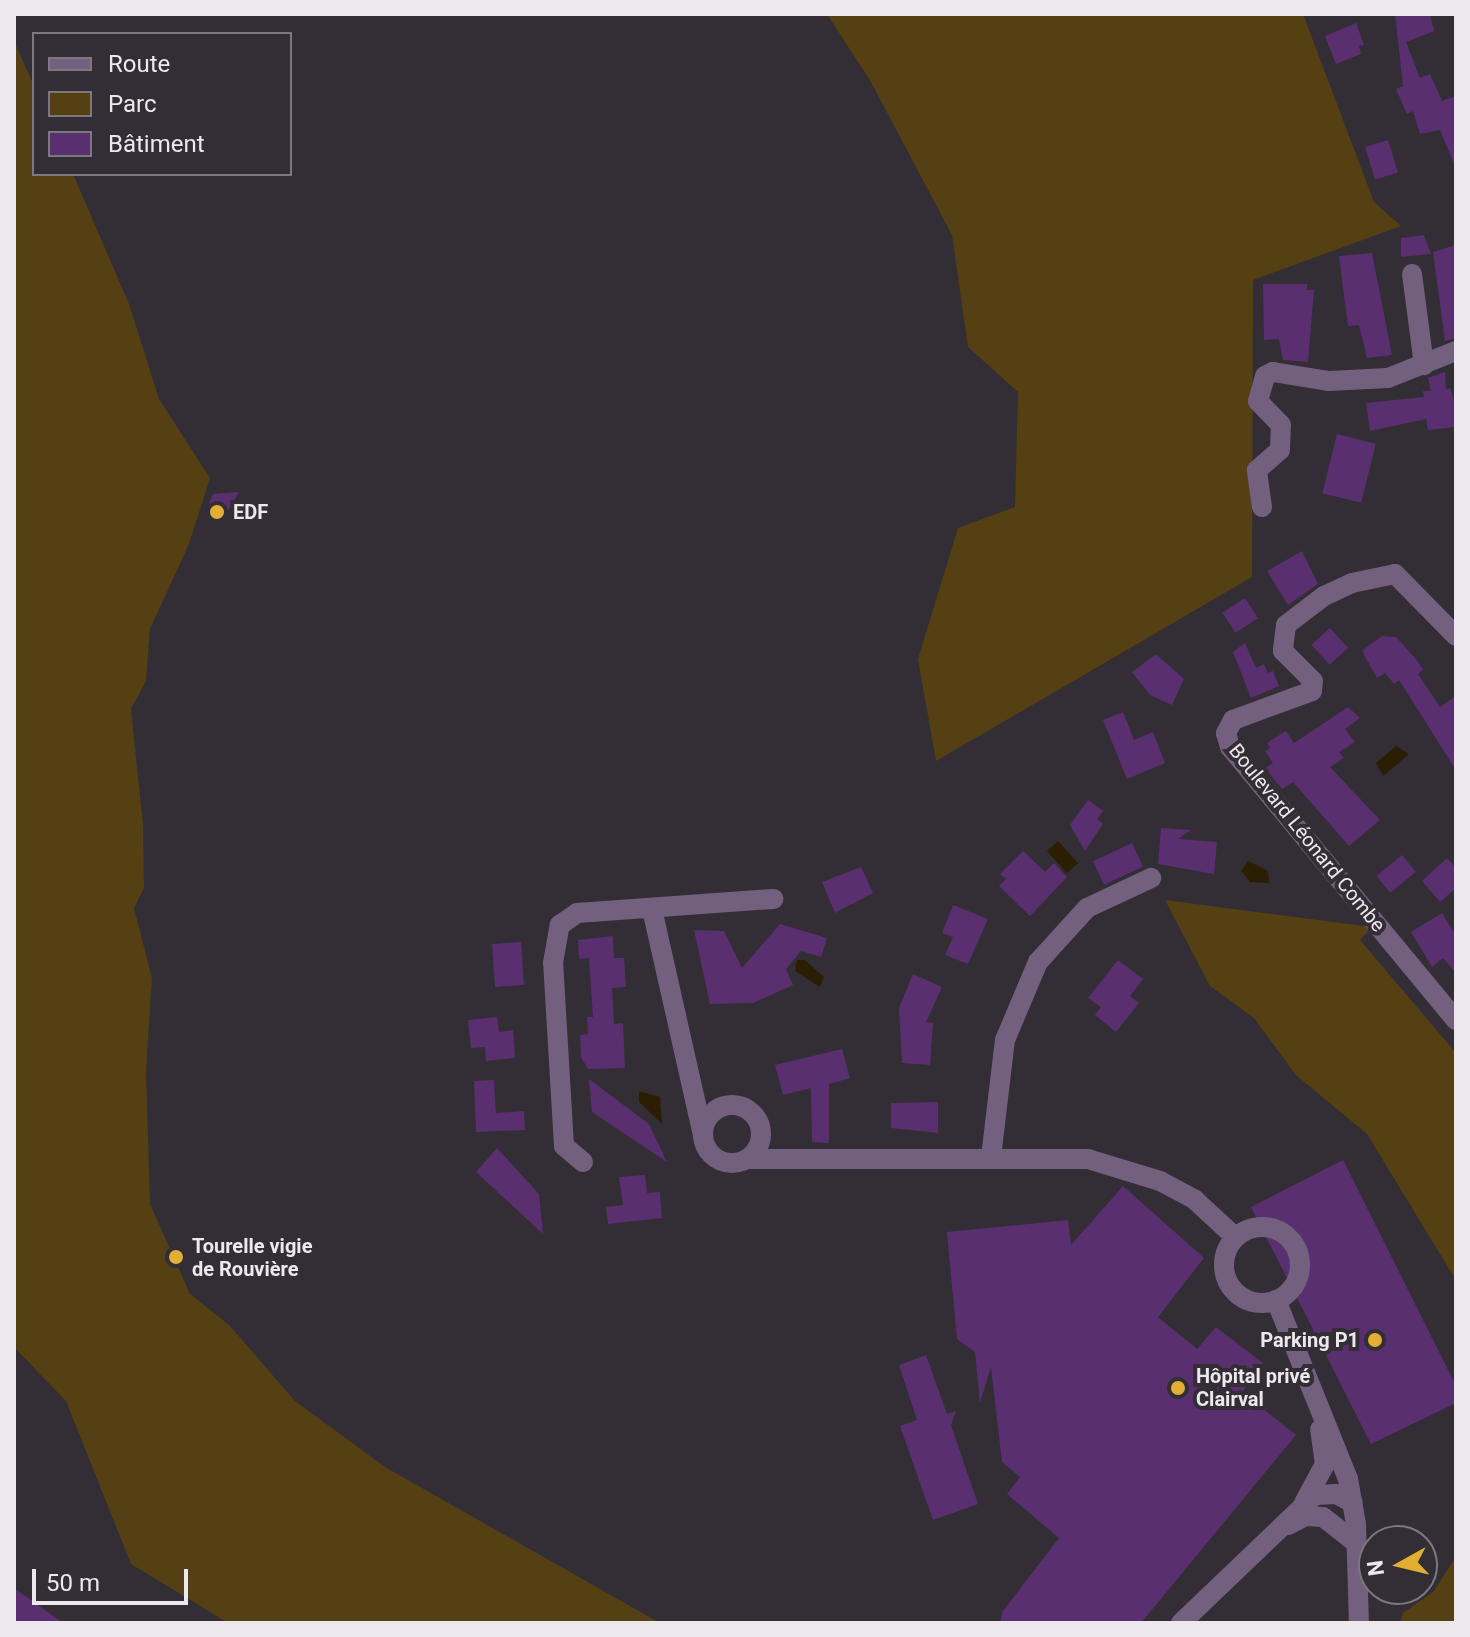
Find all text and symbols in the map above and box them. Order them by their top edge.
legend [32,32,292,176]
text: Route [108,50,170,78]
text: Parc [108,90,157,118]
text: Bâtiment [108,130,205,158]
place label: EDF [233,500,268,524]
marker: EDF [208,503,226,521]
street label: Boulevard Léonard Combe [1224,739,1390,937]
place label: Tourelle vigie de Rouvière [192,1234,312,1281]
marker: Tourelle vigie de Rouvière [167,1248,185,1266]
place label: Parking P1 [1260,1328,1359,1352]
marker: Parking P1 [1366,1331,1384,1349]
place label: Hôpital privé Clairval [1196,1364,1310,1411]
marker: Hôpital privé Clairval [1167,1377,1189,1399]
north arrow [1358,1525,1438,1605]
scale bar [36,1553,192,1603]
text: N [1362,1559,1389,1578]
text: 50 m [46,1569,100,1597]

